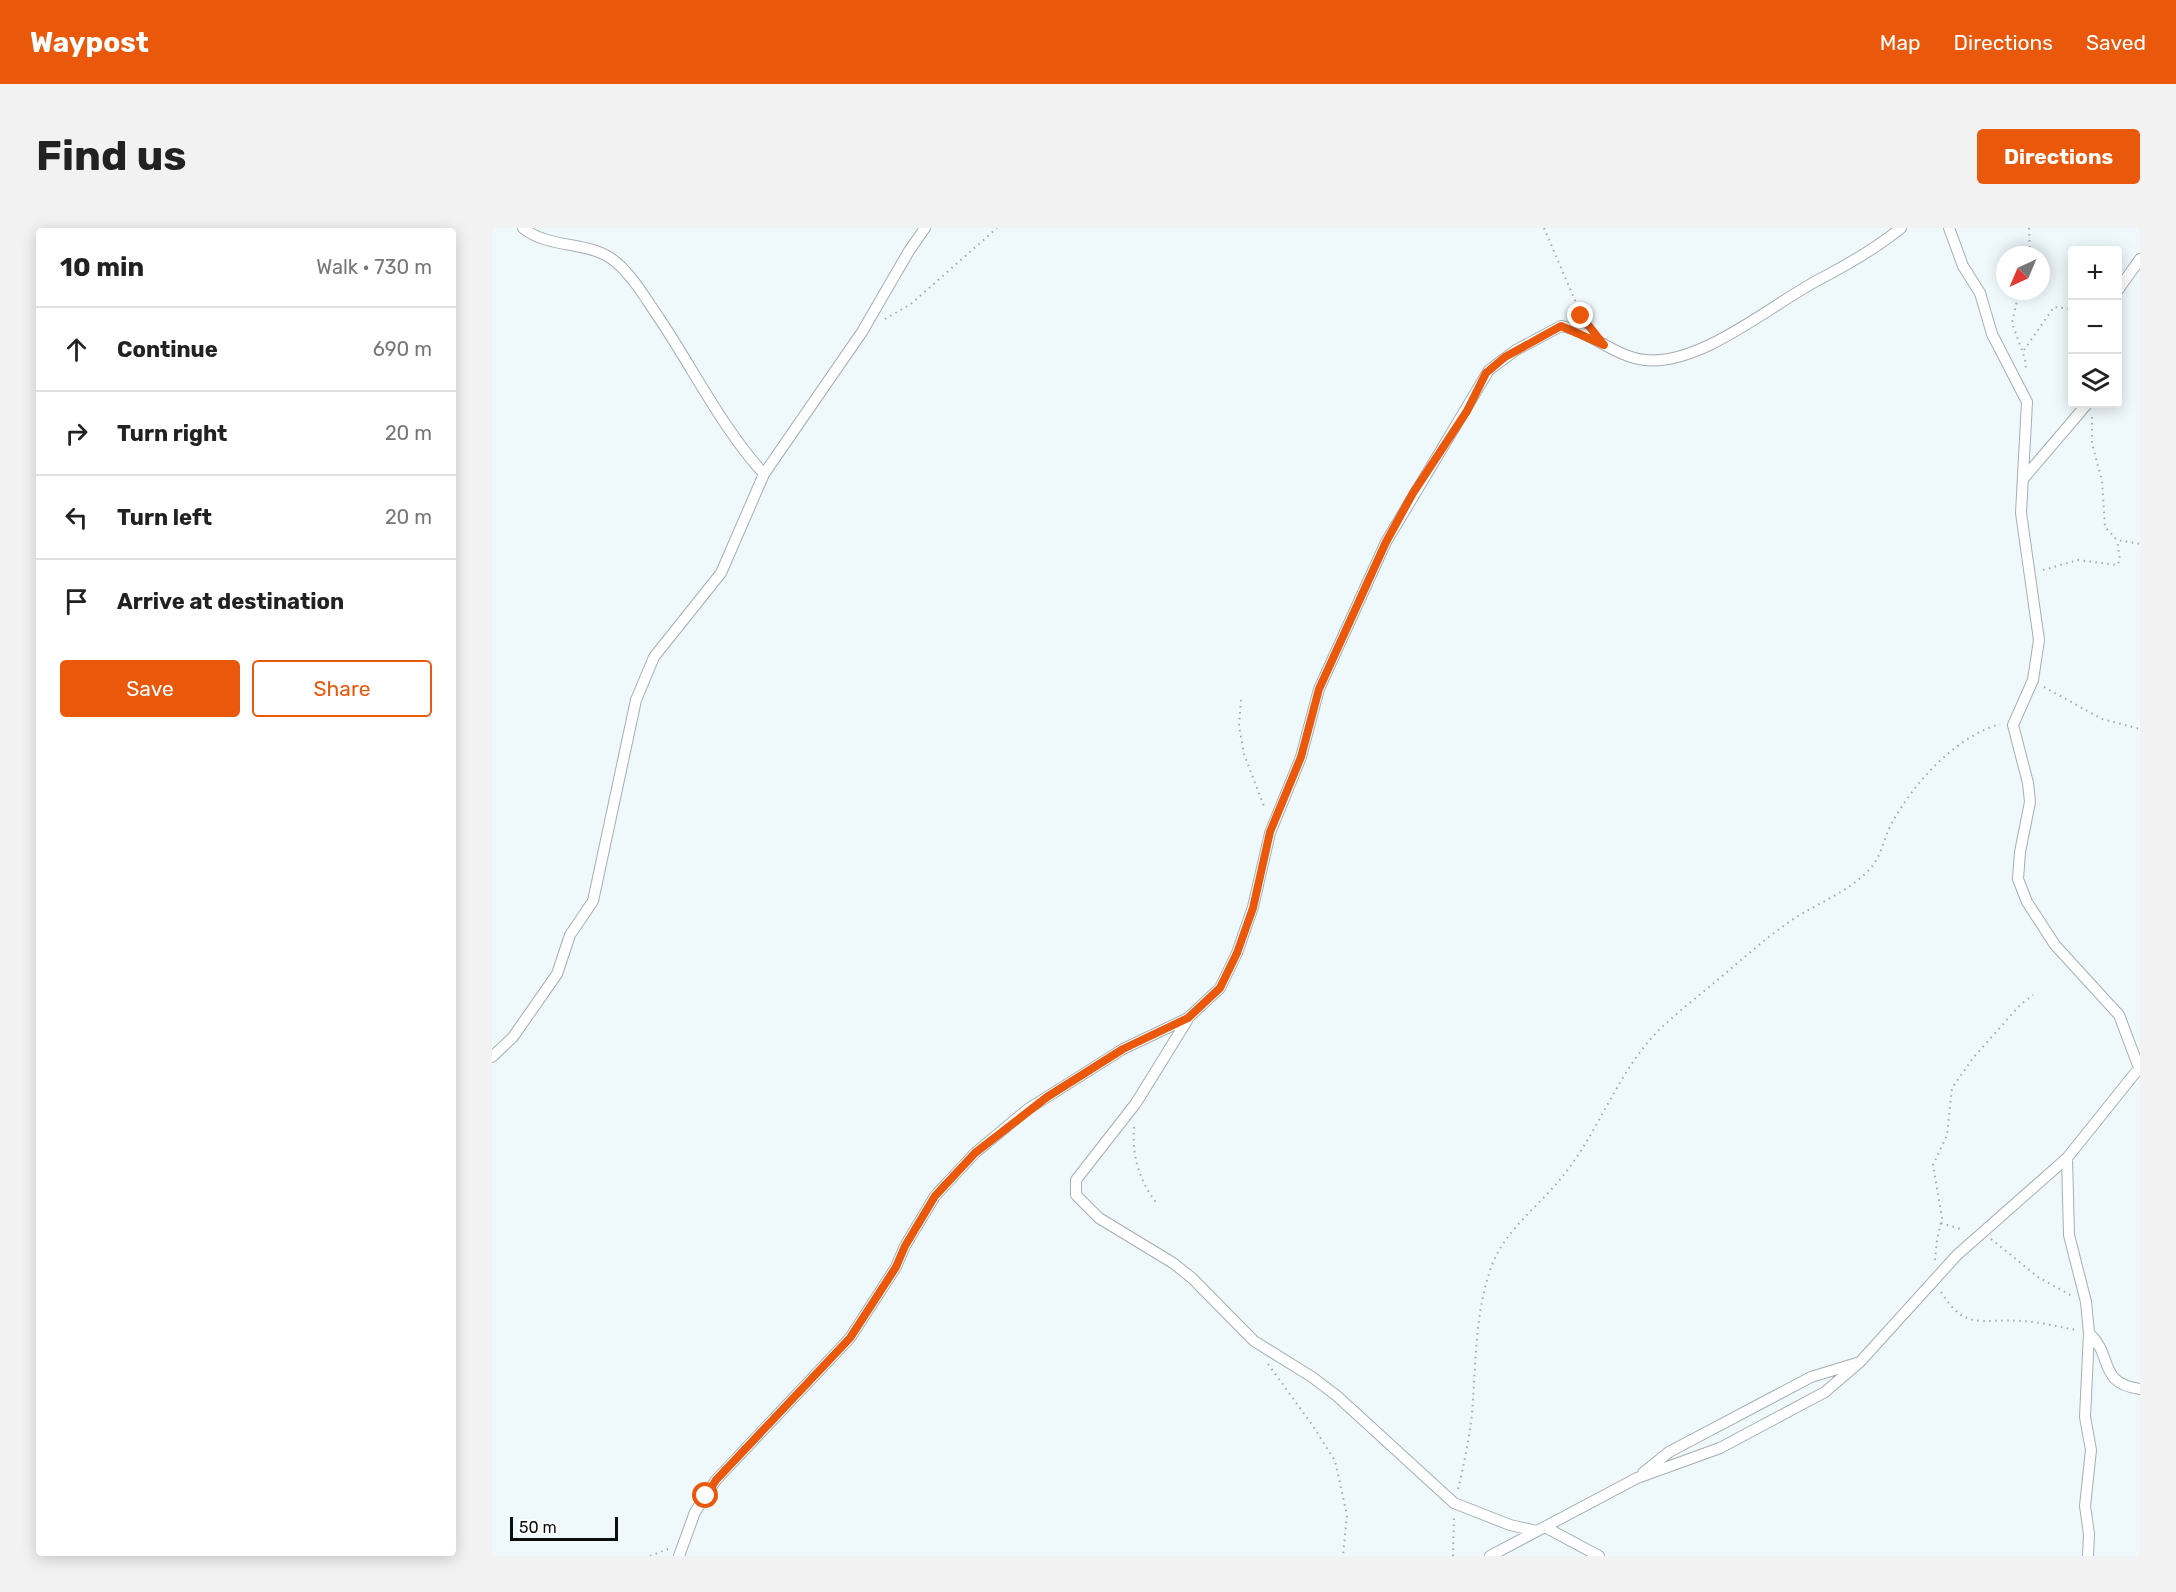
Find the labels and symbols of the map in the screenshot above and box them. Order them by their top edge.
north arrow [1996,246,2050,300]
route end [1567,302,1593,328]
route start [692,1482,718,1508]
scale bar [510,1514,618,1542]

